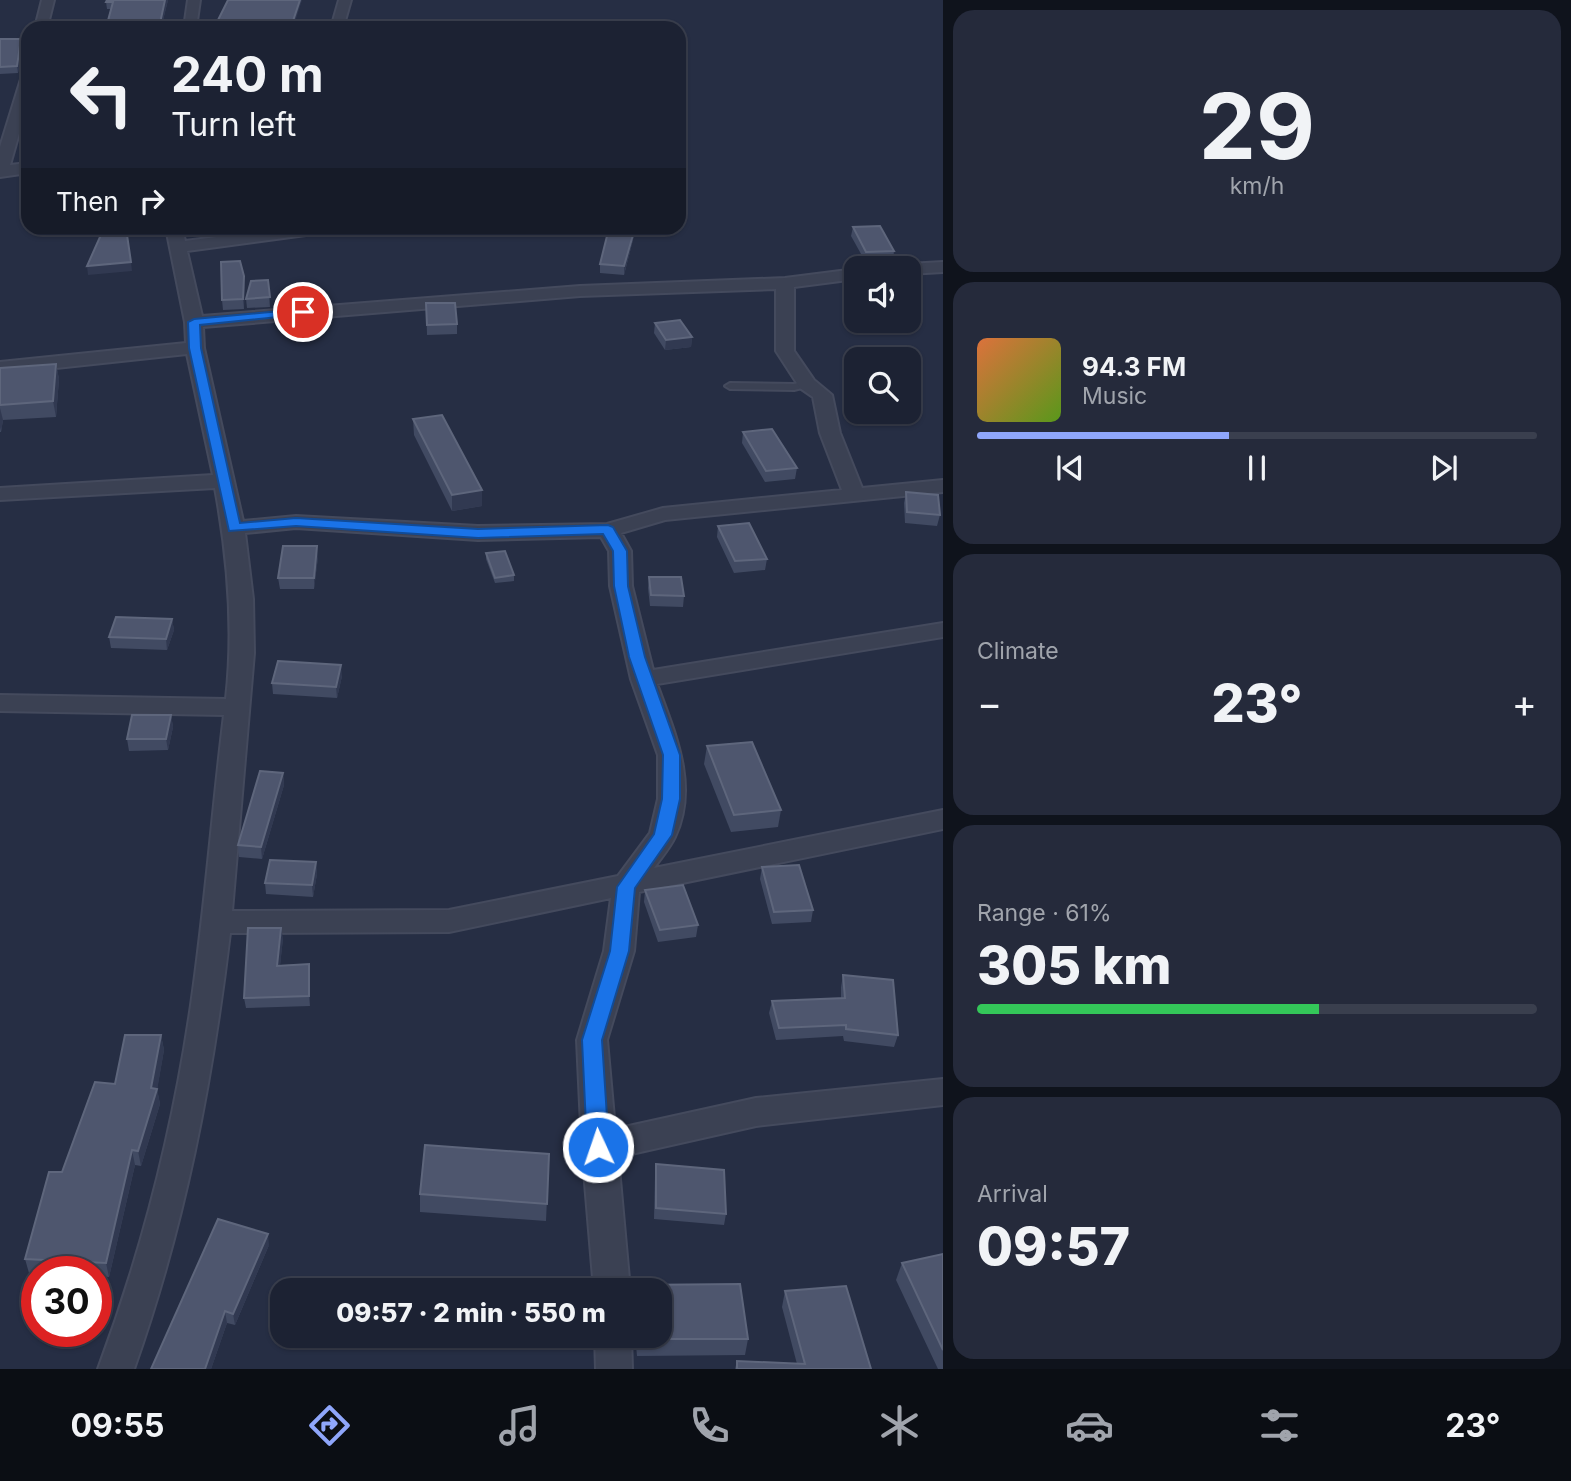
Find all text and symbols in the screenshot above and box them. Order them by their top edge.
text: 240 m [171,45,324,104]
icon: left [56,49,147,140]
text: 29 [1199,71,1315,181]
text: Turn left [171,105,296,144]
text: km/h [1230,172,1284,200]
icon: right [133,182,171,220]
text: Then [56,186,119,217]
map controls [844,256,921,424]
button: sound [844,256,921,333]
pin [273,282,333,342]
icon: arrive [284,293,322,331]
button: search [844,347,921,424]
text: 94.3 FM [1082,351,1186,382]
text: Music [1082,382,1147,410]
icon: previous [1051,449,1089,487]
icon: pause [1238,449,1276,487]
icon: next [1425,449,1463,487]
text: Climate [977,637,1059,665]
text: 23° [1211,672,1303,735]
text: − [977,680,1002,726]
text: + [1512,680,1537,726]
text: Range · 61% [977,899,1111,927]
text: 305 km [977,934,1171,997]
position arrow [561,1110,635,1184]
text: Arrival [977,1180,1048,1208]
text: 09:57 [977,1215,1130,1278]
speed limit sign: 30 [21,1256,112,1347]
text: 09:57 · 2 min · 550 m [336,1297,606,1328]
icon: directions [305,1401,354,1450]
icon: music [495,1401,544,1450]
icon: phone [685,1401,734,1450]
icon: climate [875,1401,924,1450]
icon: car [1065,1401,1114,1450]
icon: filters [1255,1401,1304,1450]
text: 09:55 [70,1406,164,1445]
text: 23° [1445,1406,1501,1445]

